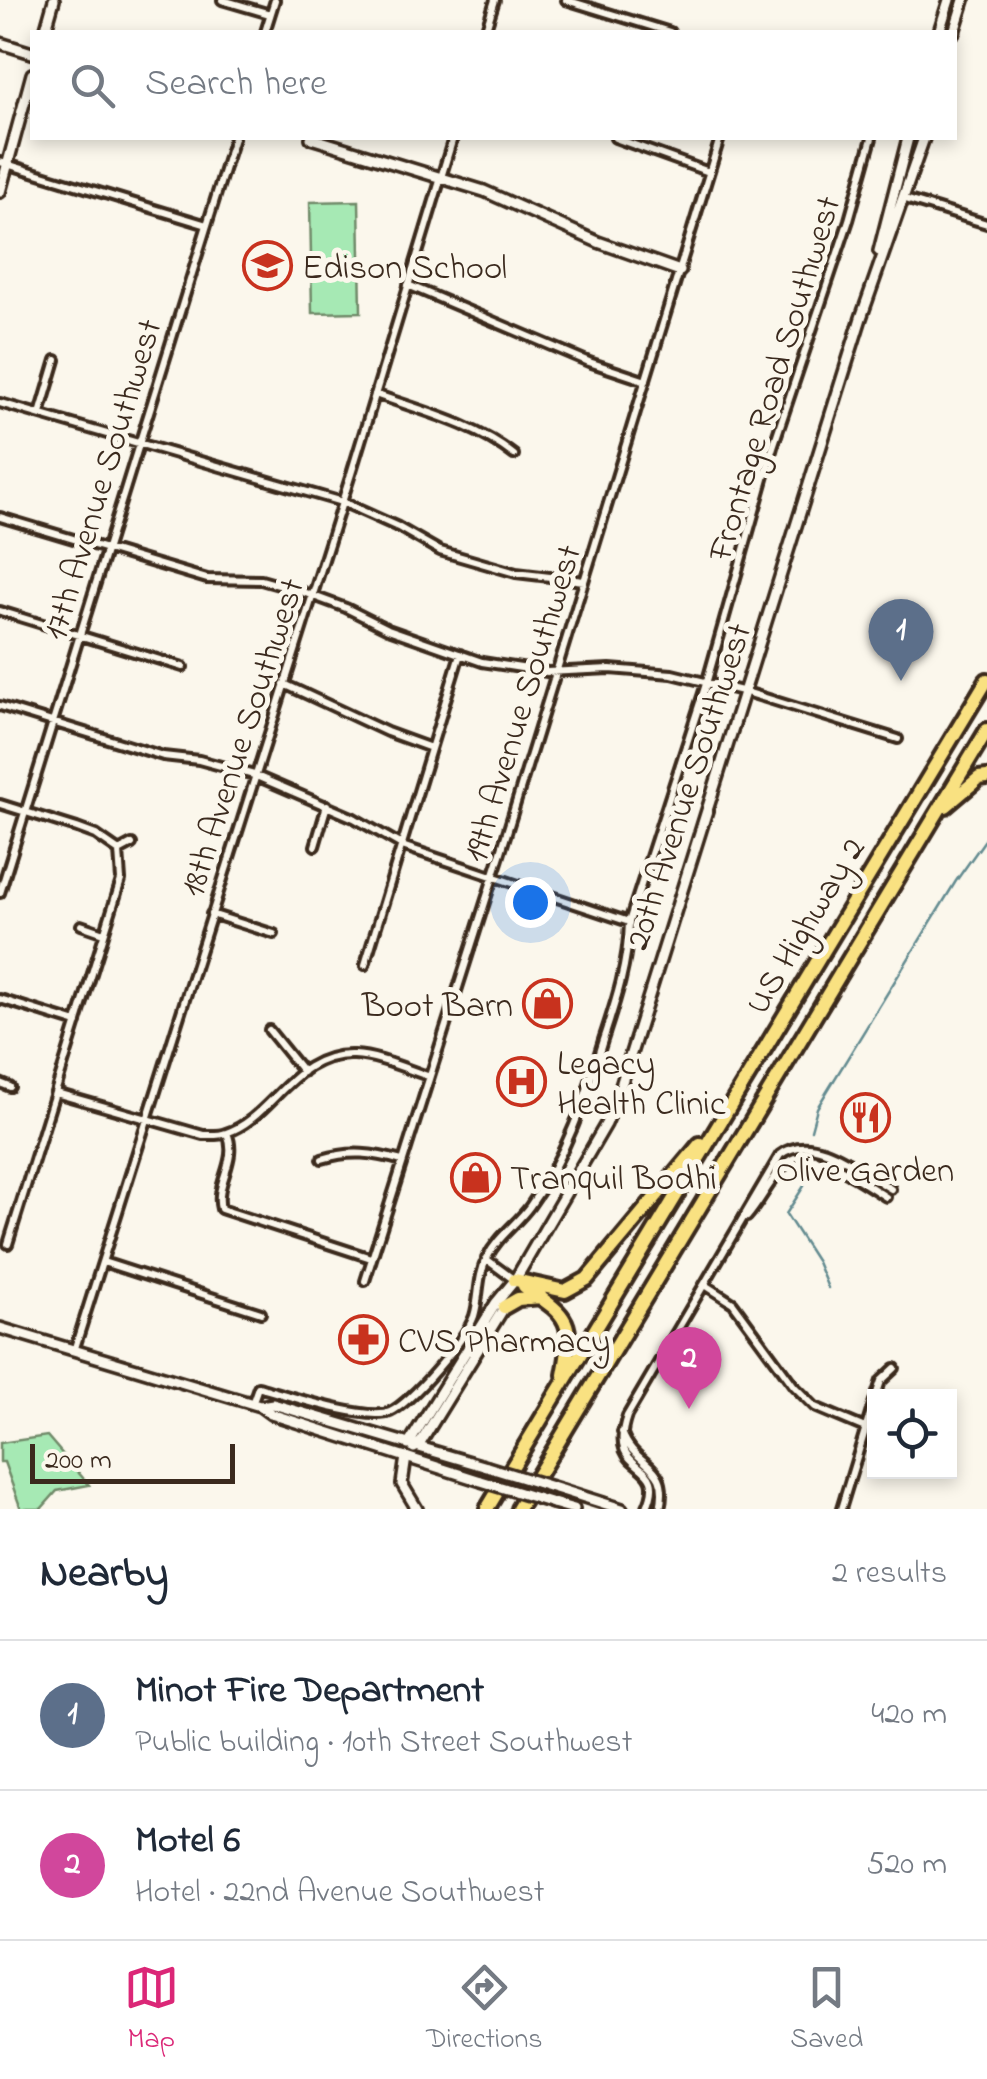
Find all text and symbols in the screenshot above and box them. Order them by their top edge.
search box [30,30,957,140]
text: Search here [145,57,327,113]
icon: search [65,58,120,113]
street label: Frontage Road Southwest [696,190,856,569]
school or university icon: Edison School [241,240,293,292]
place label: Edison School [302,244,507,295]
street label: 17th Avenue Southwest [31,313,178,647]
street label: 19th Avenue Southwest [452,539,597,869]
street label: 18th Avenue Southwest [169,572,320,904]
pin: 1 [868,598,934,681]
street label: 20th Avenue Southwest [614,617,767,957]
street label: US Highway 2 [734,829,880,1025]
your location [505,877,556,928]
shop icon: Boot Barn [522,978,574,1030]
place label: Boot Barn [361,982,513,1033]
place label: Legacy Health Clinic [557,1040,726,1131]
hospital icon: Legacy Health Clinic [496,1056,548,1108]
restaurant icon: Olive Garden [839,1091,891,1143]
place label: Olive Garden [776,1147,954,1198]
shop icon: Tranquil Bodhi [449,1151,501,1203]
place label: Tranquil Bodhi [510,1155,717,1206]
pharmacy icon: CVS Pharmacy [337,1314,389,1366]
place label: CVS Pharmacy [398,1318,611,1369]
pin: 2 [656,1326,722,1409]
map controls [867,1389,957,1479]
button: locate [867,1389,957,1479]
scale bar [30,1439,235,1484]
text: 200 m [45,1441,112,1482]
text: Nearby [40,1544,168,1605]
text: 2 results [832,1551,947,1598]
text: Minot Fire Department [135,1664,484,1720]
text: 1 [67,1692,78,1739]
text: 420 m [871,1692,947,1739]
text: Public building · 10th Street Southwest [135,1720,632,1767]
text: Motel 6 [135,1814,240,1870]
text: 2 [65,1842,80,1889]
text: 520 m [866,1842,947,1889]
text: Hotel · 22nd Avenue Southwest [135,1870,544,1917]
tab: Map [124,1960,179,2061]
tab: Directions [426,1960,543,2061]
tab: Saved [790,1960,863,2061]

